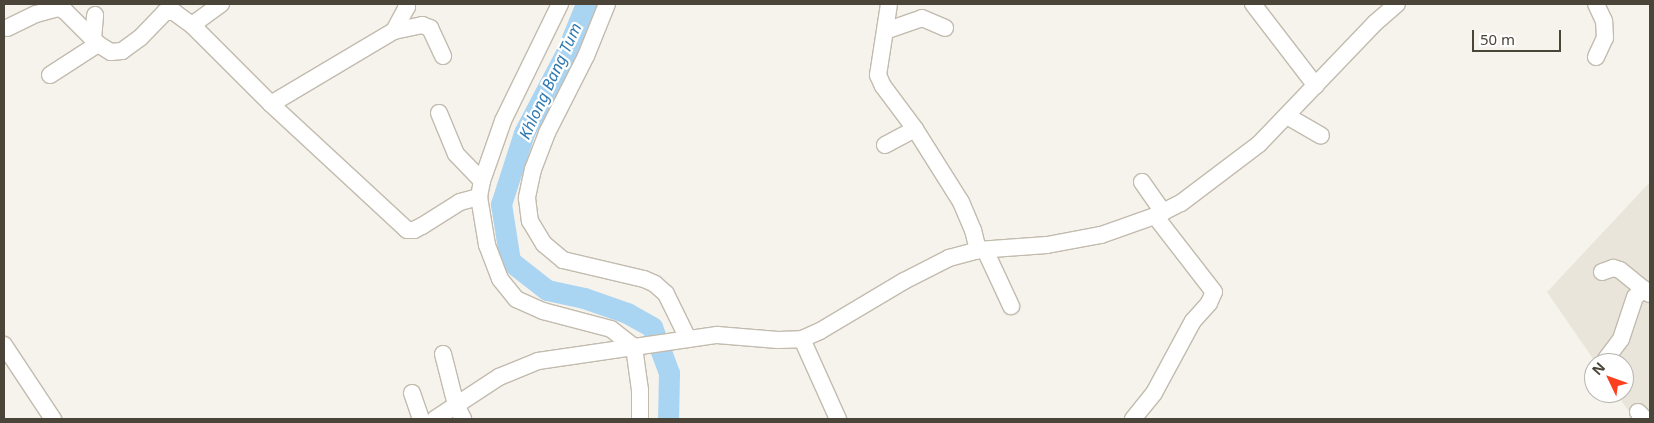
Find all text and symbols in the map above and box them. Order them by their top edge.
water label: Khlong Bang Tum [515,20,585,142]
scale bar [1474,20,1563,52]
text: 50 m [1480,29,1515,49]
north arrow [1584,353,1634,403]
text: N [1587,358,1609,379]

